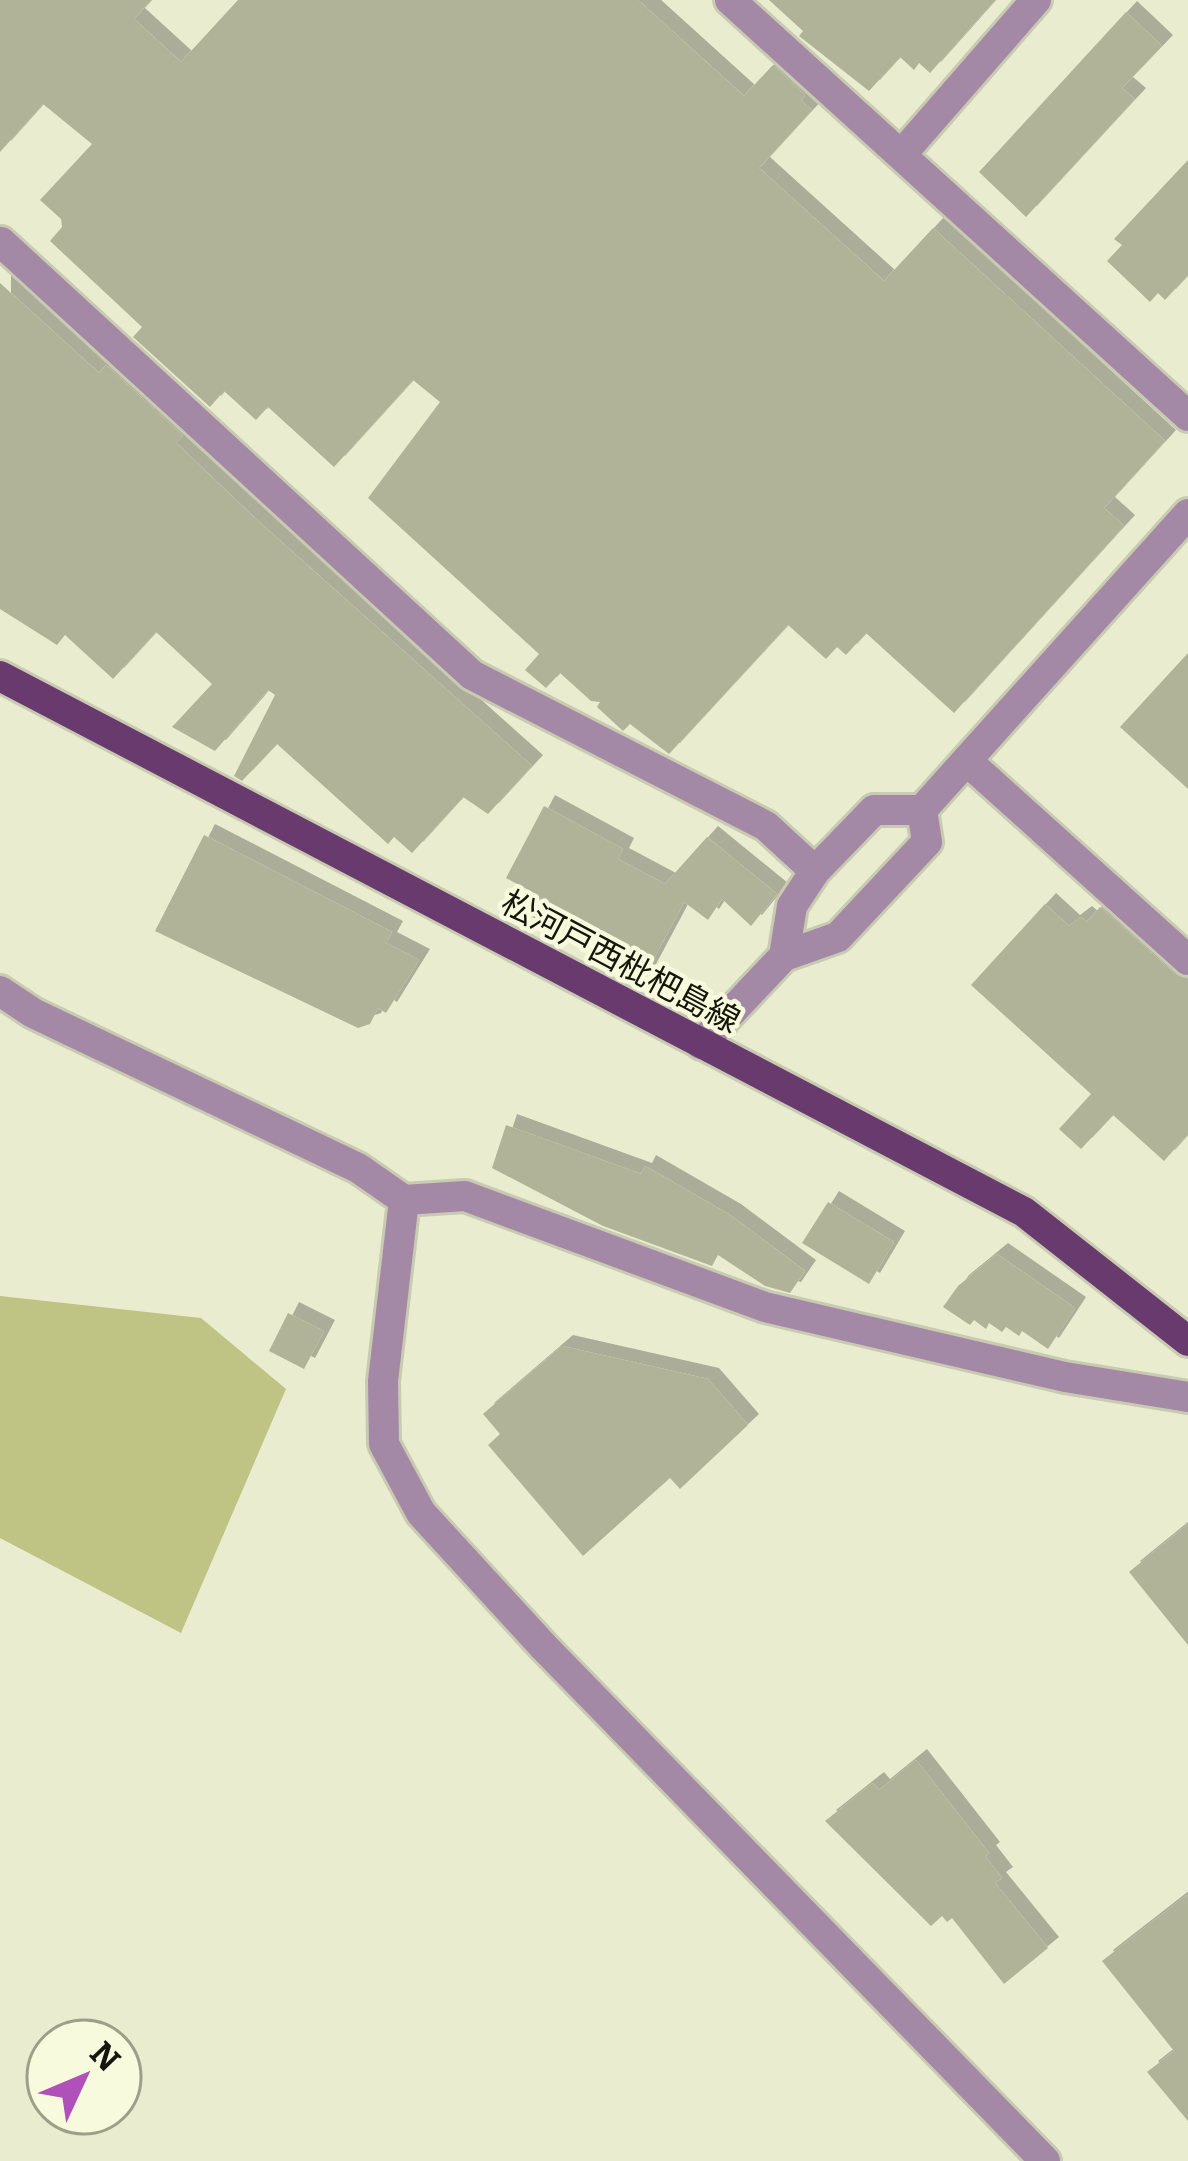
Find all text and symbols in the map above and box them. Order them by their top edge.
street label: 松河戸西枇杷島線 [495,882,746,1042]
north arrow [24,2017,144,2137]
text: N [82,2034,128,2080]

